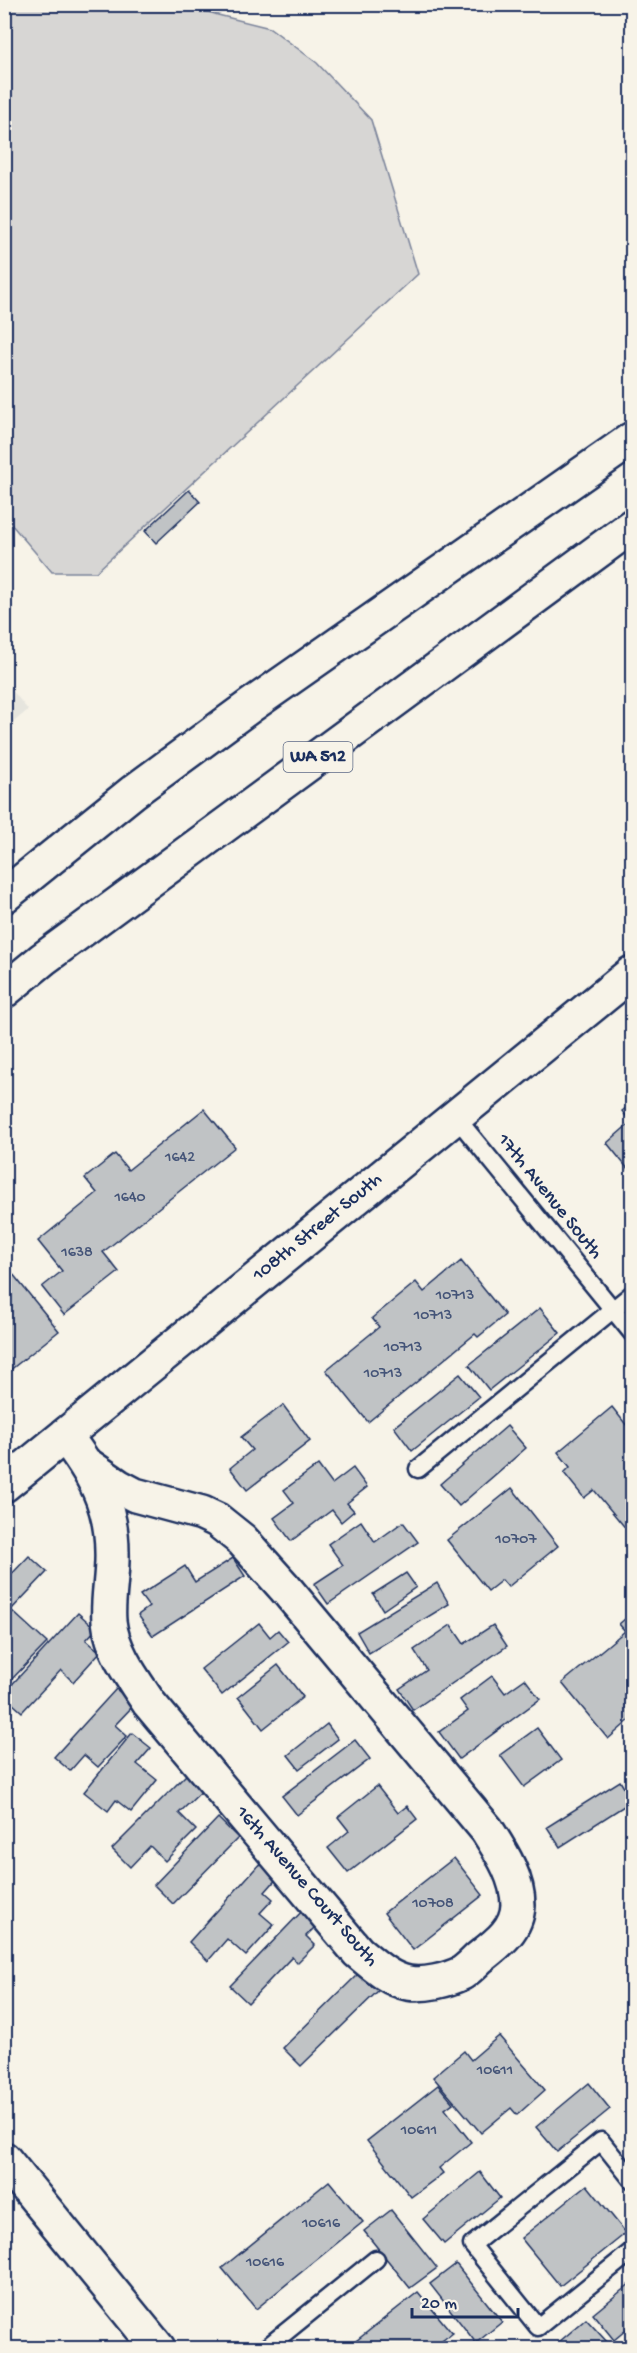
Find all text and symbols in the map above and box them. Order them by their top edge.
road number: WA 512 [284,742,352,772]
street label: 17th Avenue South [491,1129,607,1265]
house number: 1642 [164,1149,195,1168]
street label: 108th Street South [248,1169,388,1288]
house number: 1640 [113,1189,146,1208]
house number: 1638 [60,1244,93,1263]
house number: 10713 [435,1287,474,1306]
house number: 10713 [413,1307,452,1326]
house number: 10713 [383,1339,422,1358]
house number: 10713 [363,1365,402,1384]
house number: 10707 [494,1531,537,1550]
street label: 16th Avenue Court South [229,1801,382,1972]
house number: 10708 [411,1895,454,1914]
house number: 10611 [476,2062,513,2081]
house number: 10611 [400,2122,437,2141]
house number: 10616 [301,2215,341,2234]
house number: 10616 [245,2254,285,2273]
scale bar [412,2281,518,2319]
text: 20 m [421,2294,457,2315]

